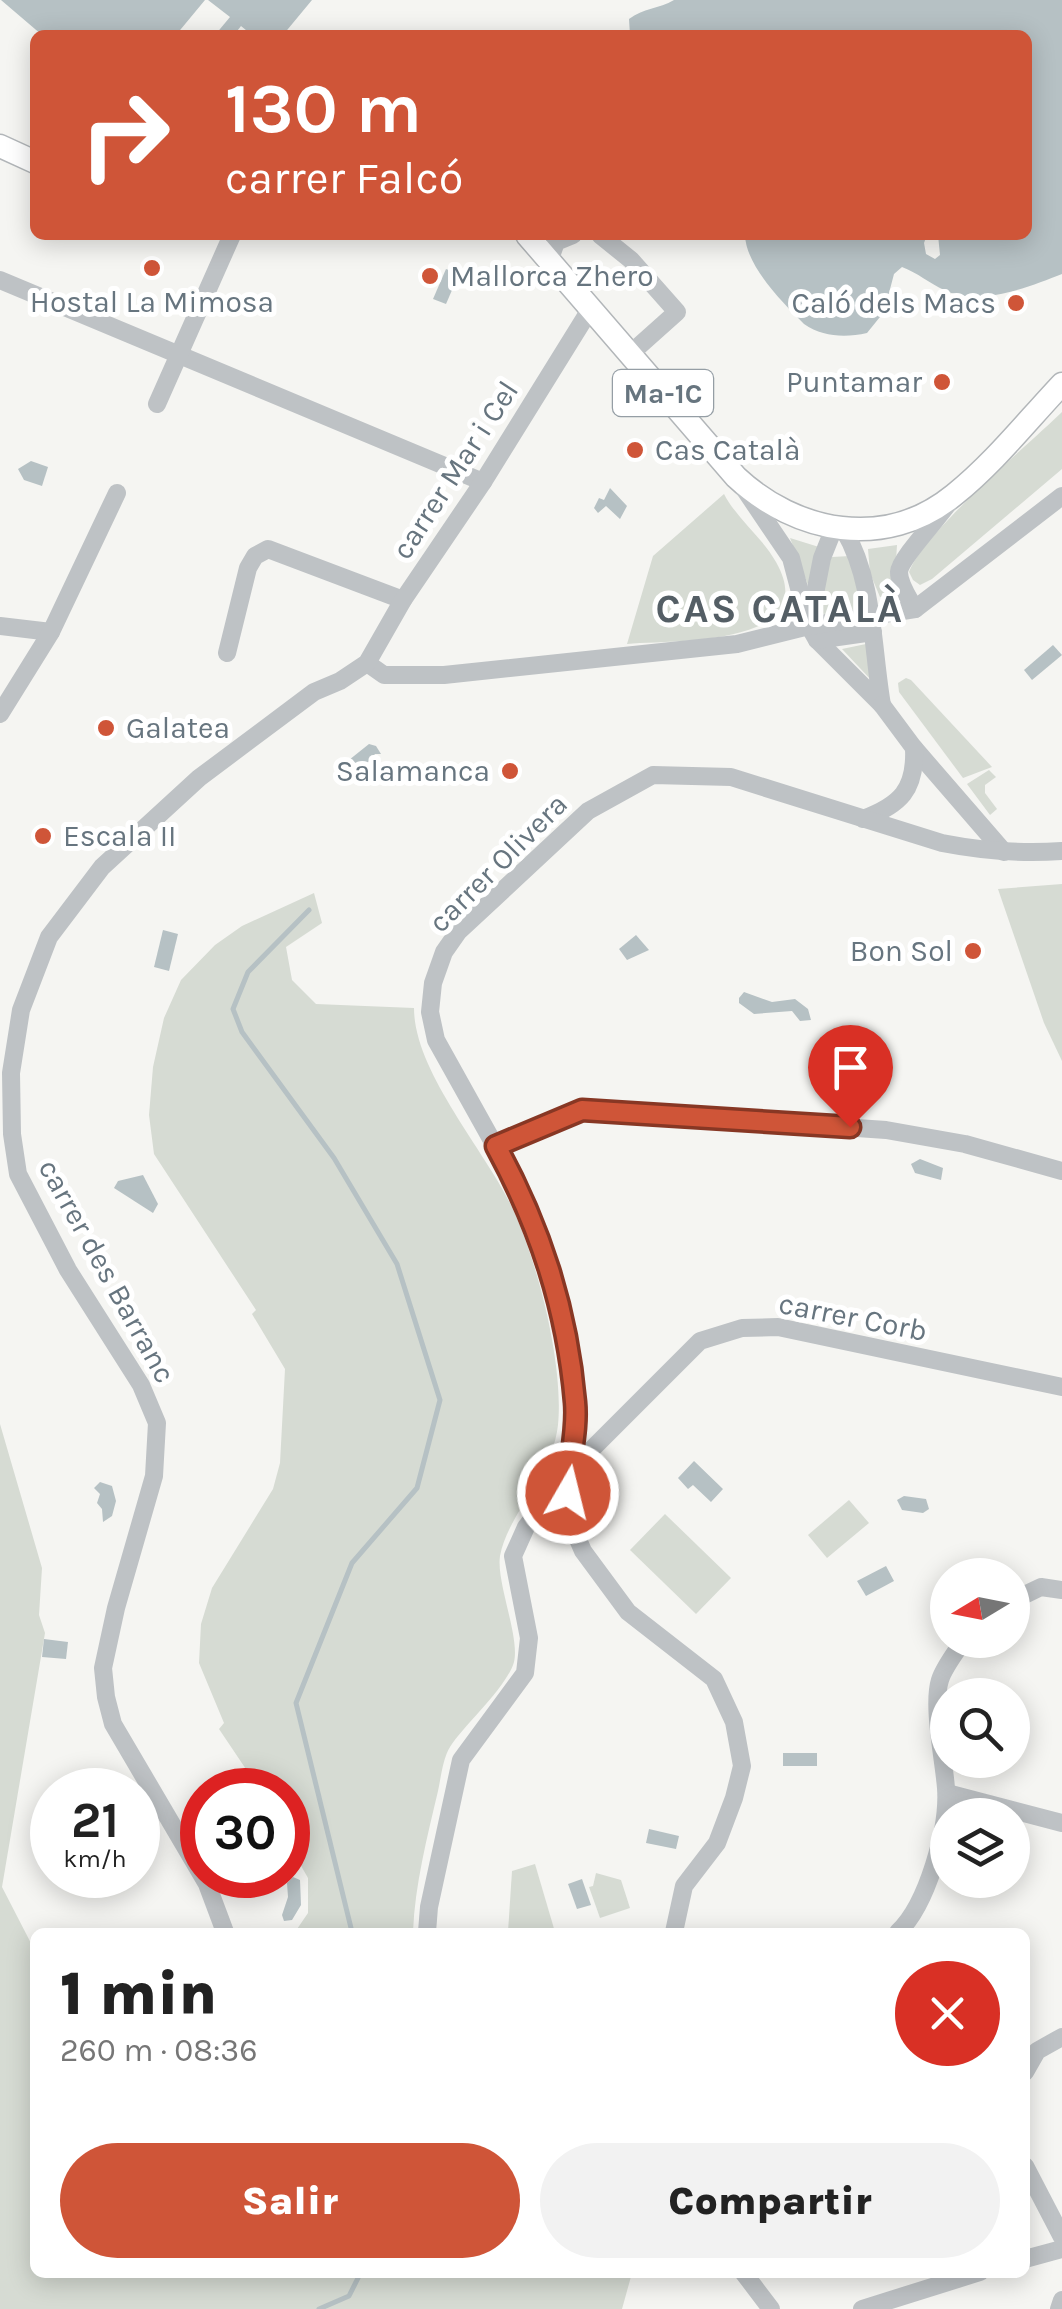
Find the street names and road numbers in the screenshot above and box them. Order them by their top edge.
road number: Ma-1C [613,370,713,416]
street label: carrer Mar i Cel [384,374,526,566]
street label: carrer Olivera [421,786,575,940]
street label: carrer des Barranc [31,1153,183,1389]
street label: carrer Corb [776,1285,930,1349]

